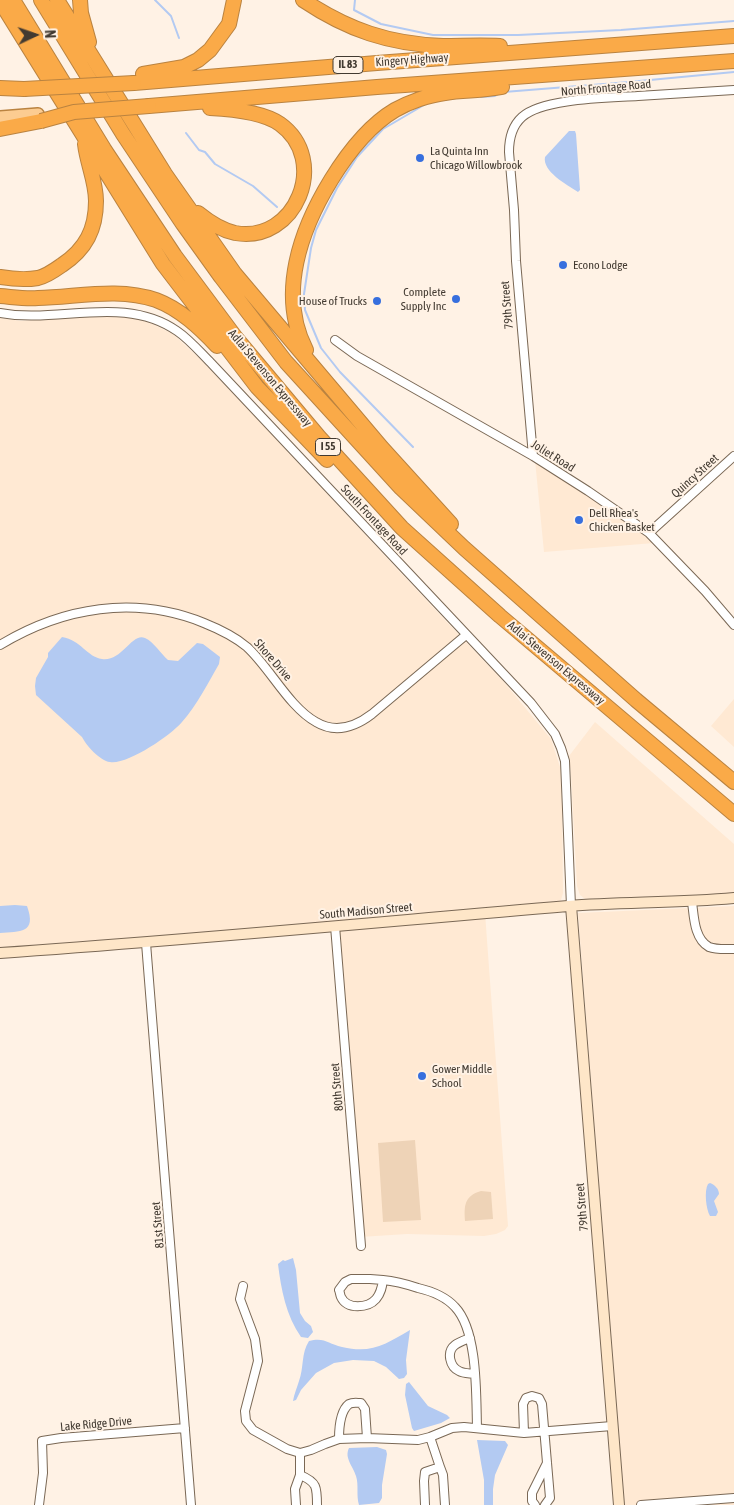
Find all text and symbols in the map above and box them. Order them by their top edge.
north arrow [10,10,60,60]
text: N [42,30,58,39]
street label: Kingery Highway [375,50,449,70]
road number: IL 83 [333,56,363,74]
street label: North Frontage Road [560,77,652,99]
place label: La Quinta Inn Chicago Willowbrook [430,144,522,172]
marker: La Quinta Inn Chicago Willowbrook [414,152,426,164]
place label: Econo Lodge [573,258,628,272]
marker: Econo Lodge [557,259,569,271]
street label: 79th Street [498,280,516,330]
place label: Complete Supply Inc [401,285,446,313]
marker: Complete Supply Inc [450,293,462,305]
place label: House of Trucks [299,294,367,308]
marker: House of Trucks [371,295,383,307]
street label: Adlai Stevenson Expressway [225,326,315,430]
street label: Joliet Road [528,437,578,475]
road number: I 55 [316,438,340,456]
street label: Quincy Street [668,451,722,501]
street label: South Frontage Road [338,482,410,558]
place label: Dell Rhea's Chicken Basket [589,506,655,534]
marker: Dell Rhea's Chicken Basket [573,514,585,526]
street label: Adlai Stevenson Expressway [504,618,608,708]
street label: Shore Drive [251,636,295,684]
street label: South Madison Street [319,900,413,922]
street label: 80th Street [328,1062,346,1112]
place label: Gower Middle School [432,1062,492,1090]
marker: Gower Middle School [416,1070,428,1082]
street label: 79th Street [573,1182,591,1232]
street label: 81st Street [149,1201,167,1249]
street label: Lake Ridge Drive [59,1414,133,1434]

